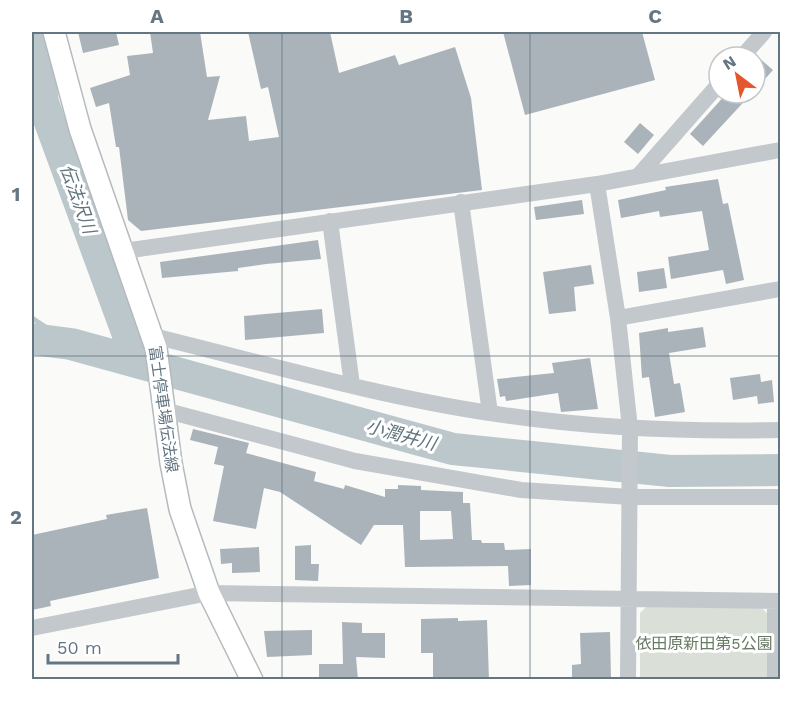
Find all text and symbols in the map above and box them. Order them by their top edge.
text: A [150,4,164,28]
text: B [399,4,413,28]
text: C [648,4,662,28]
north arrow [707,45,767,105]
text: N [719,52,739,74]
water label: 伝法沢川 [56,161,101,238]
text: 1 [12,182,20,206]
street label: 富士停車場伝法線 [145,344,182,474]
water label: 小潤井川 [364,415,441,454]
text: 2 [10,505,22,529]
scale bar [48,627,178,665]
park label: 依田原新田第5公園 [635,634,773,653]
text: 50 m [57,637,102,658]

